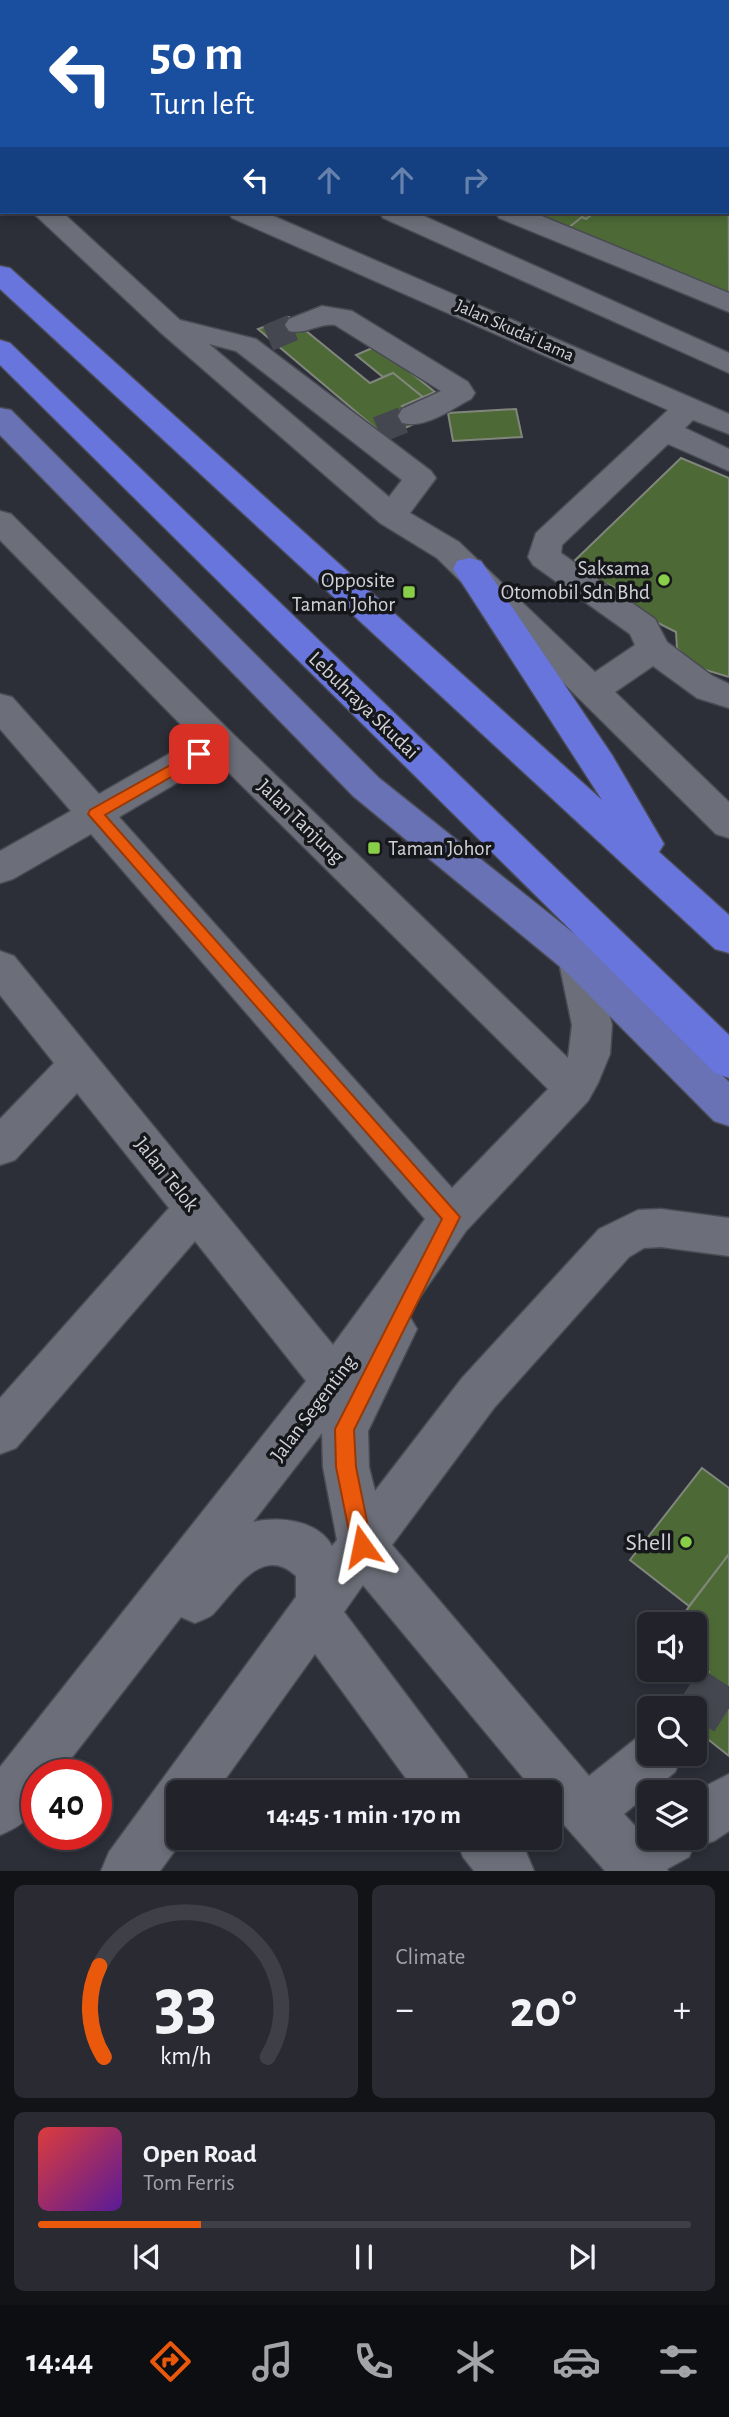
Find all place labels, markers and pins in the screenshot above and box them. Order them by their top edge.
place label: Saksama Otomobil Sdn Bhd [501,558,650,603]
place label: Opposite Taman Johor [292,570,395,615]
marker: Saksama Otomobil Sdn Bhd [656,572,672,588]
marker: Opposite Taman Johor [401,584,417,600]
pin [169,724,229,784]
place label: Taman Johor [388,838,491,859]
marker: Taman Johor [366,840,382,856]
place label: Shell [626,1531,672,1555]
marker: Shell [678,1534,694,1550]

